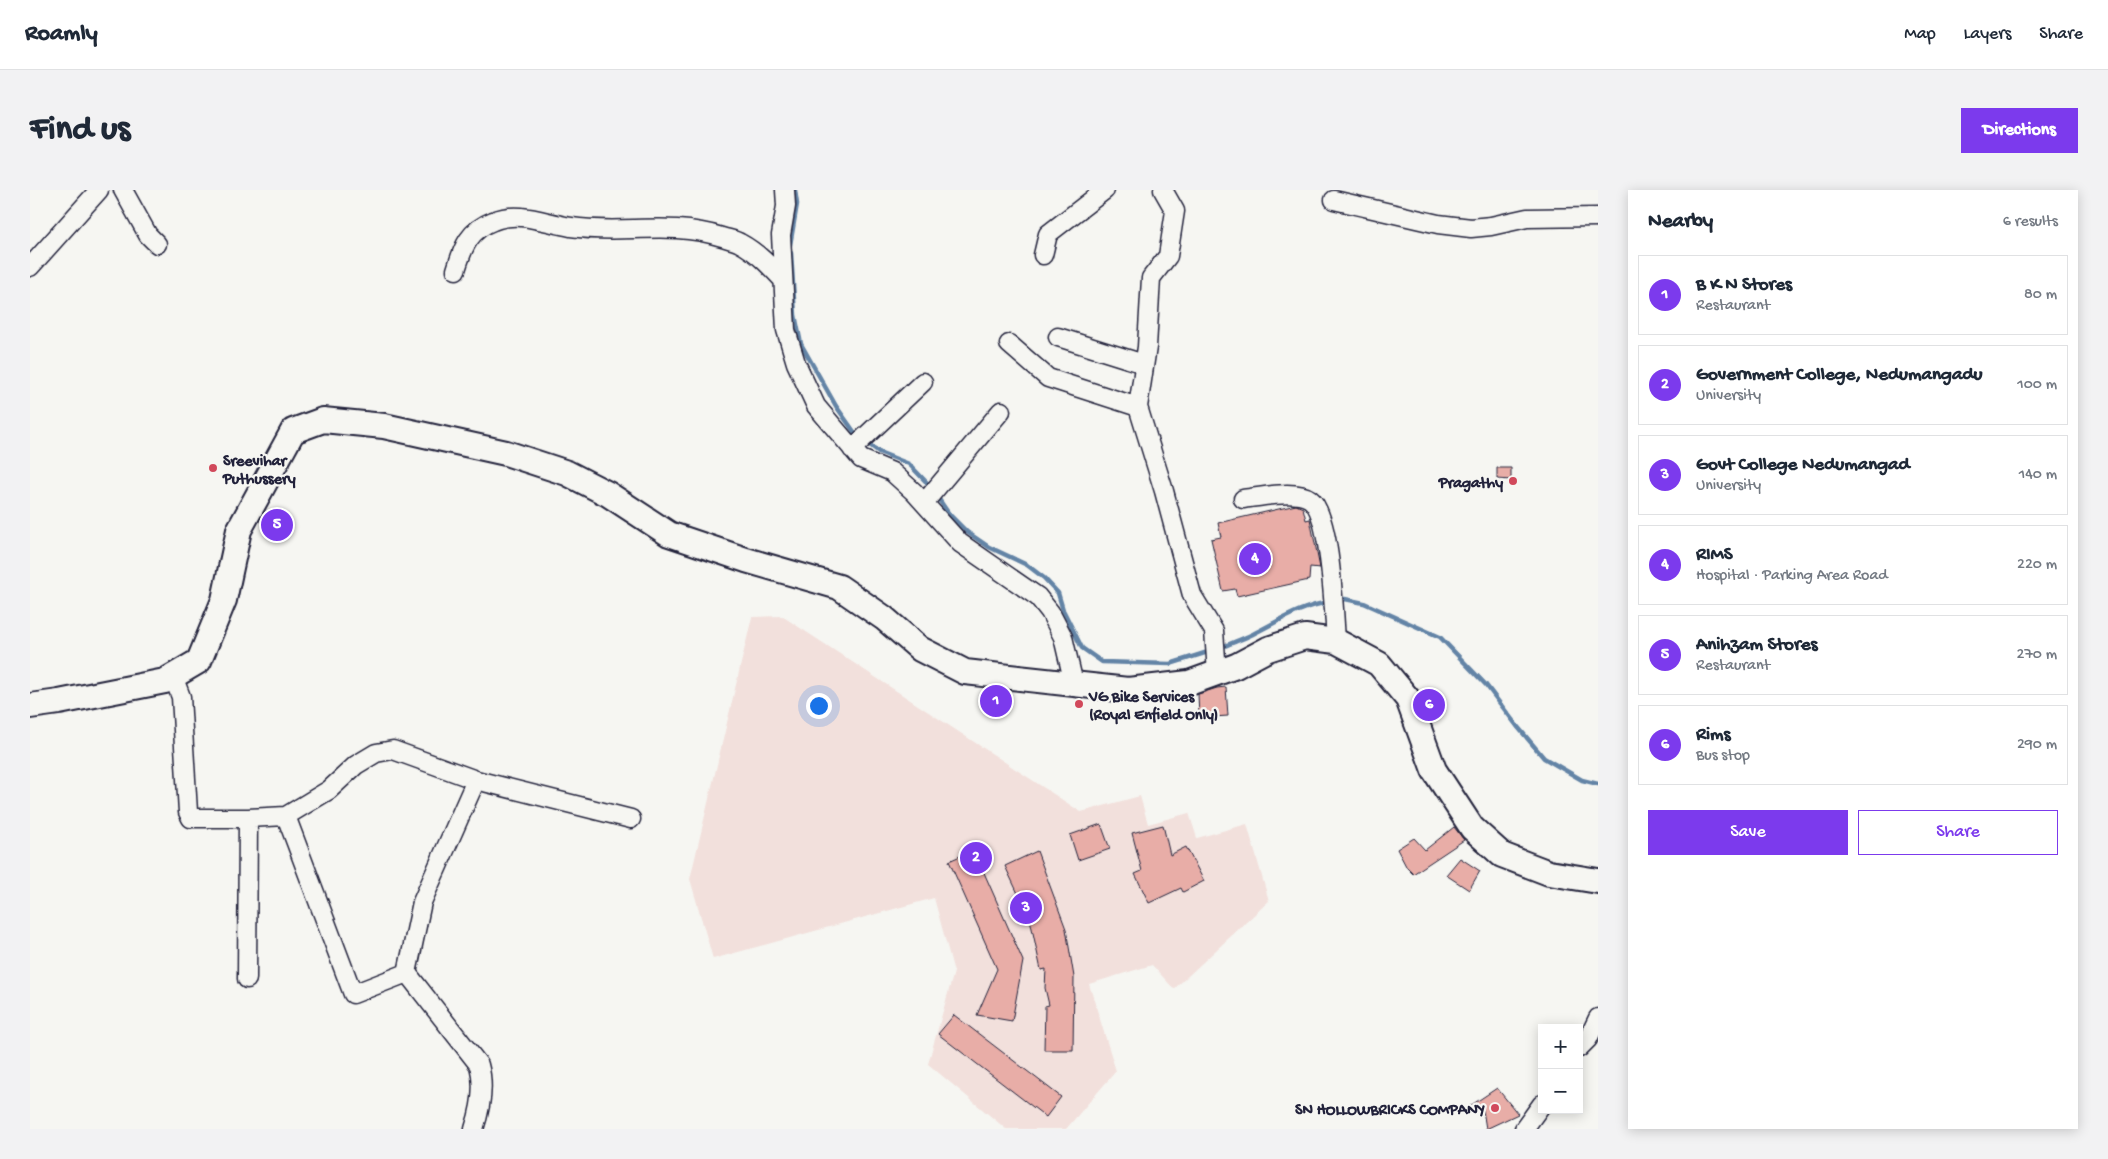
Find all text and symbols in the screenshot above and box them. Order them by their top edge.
text: Roamly [25,20,98,49]
text: Map [1904,24,1936,45]
text: Layers [1964,24,2011,45]
text: Share [2039,24,2083,45]
button: Directions [1961,108,2078,153]
text: Find us [30,110,130,151]
text: Nearby [1648,210,1713,235]
text: 6 results [2003,213,2058,232]
text: B K N Stores [1696,274,1792,297]
text: 1 [1662,286,1668,305]
text: 80 m [2024,286,2057,305]
text: Restaurant [1696,297,1770,316]
text: Government College, Nedumangadu [1696,364,1983,387]
text: 2 [1661,376,1669,395]
text: 100 m [2017,376,2057,395]
text: University [1696,387,1761,406]
place label: Sreevihar Puthussery [222,453,296,490]
text: Govt College Nedumangad [1696,454,1910,477]
marker: Sreevihar Puthussery [207,462,219,474]
text: 3 [1661,466,1669,485]
text: 140 m [2019,466,2057,485]
place label: Pragathy [1438,475,1503,494]
marker: Pragathy [1507,475,1519,487]
text: University [1696,477,1761,496]
pin: 5 [261,506,293,544]
pin: 4 [1239,540,1271,578]
text: RIMS [1696,544,1733,567]
text: 4 [1661,556,1669,575]
text: 220 m [2017,556,2057,575]
text: Hospital · Parking Area Road [1696,567,1888,586]
text: Anihzam Stores [1696,634,1817,657]
text: 5 [1661,646,1669,665]
text: 270 m [2017,646,2057,665]
text: Restaurant [1696,657,1770,676]
pin: 1 [980,682,1012,720]
pin: 6 [1413,686,1445,724]
place label: VG Bike Services (Royal Enfield Only) [1088,689,1218,726]
your location [806,693,832,719]
marker: VG Bike Services (Royal Enfield Only) [1073,698,1085,710]
text: Rims [1696,724,1731,747]
text: 6 [1661,736,1669,755]
text: 290 m [2017,736,2057,755]
text: Bus stop [1696,747,1750,766]
button: Save [1648,810,1848,855]
button: Share [1858,810,2058,855]
pin: 2 [960,839,992,877]
pin: 3 [1010,889,1042,927]
map controls [1538,1024,1583,1114]
button: + [1538,1024,1583,1069]
button: − [1538,1069,1583,1114]
place label: SN HOLLOWBRICKS COMPANY [1295,1102,1486,1121]
marker: SN HOLLOWBRICKS COMPANY [1489,1102,1501,1114]

